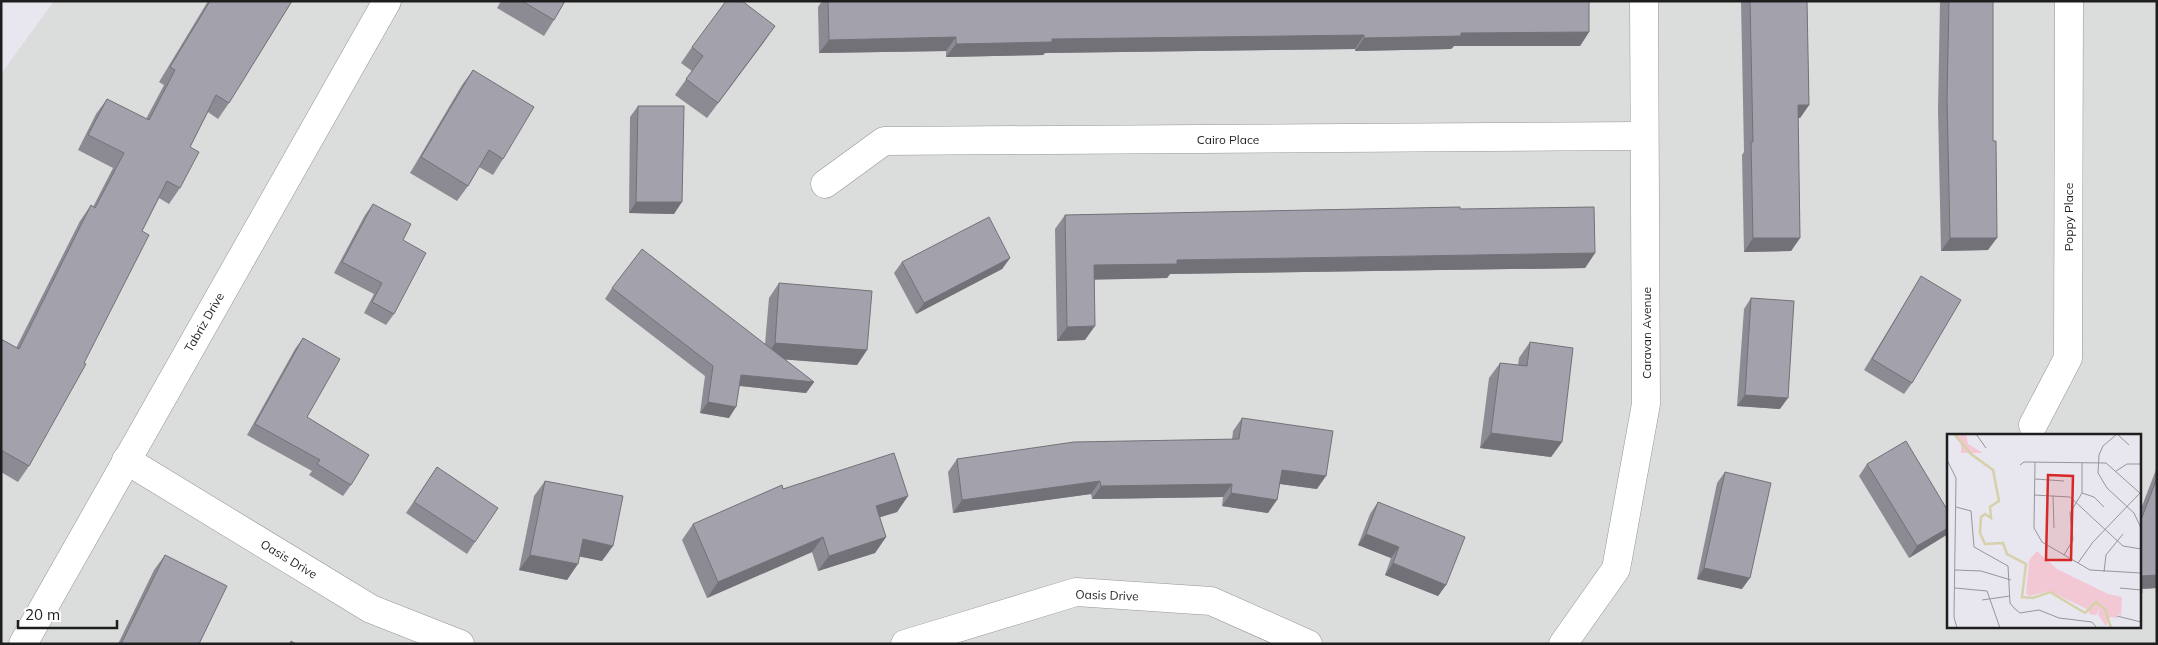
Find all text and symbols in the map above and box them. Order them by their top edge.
street label: Cairo Place [1197,132,1259,147]
street label: Poppy Place [2061,183,2076,251]
street label: Caravan Avenue [1639,287,1654,379]
street label: Tabriz Drive [181,290,227,354]
inset map [1947,434,2140,628]
street label: Oasis Drive [258,536,320,582]
street label: Oasis Drive [1075,586,1139,604]
scale bar [18,598,116,630]
text: 20 m [25,605,60,624]

